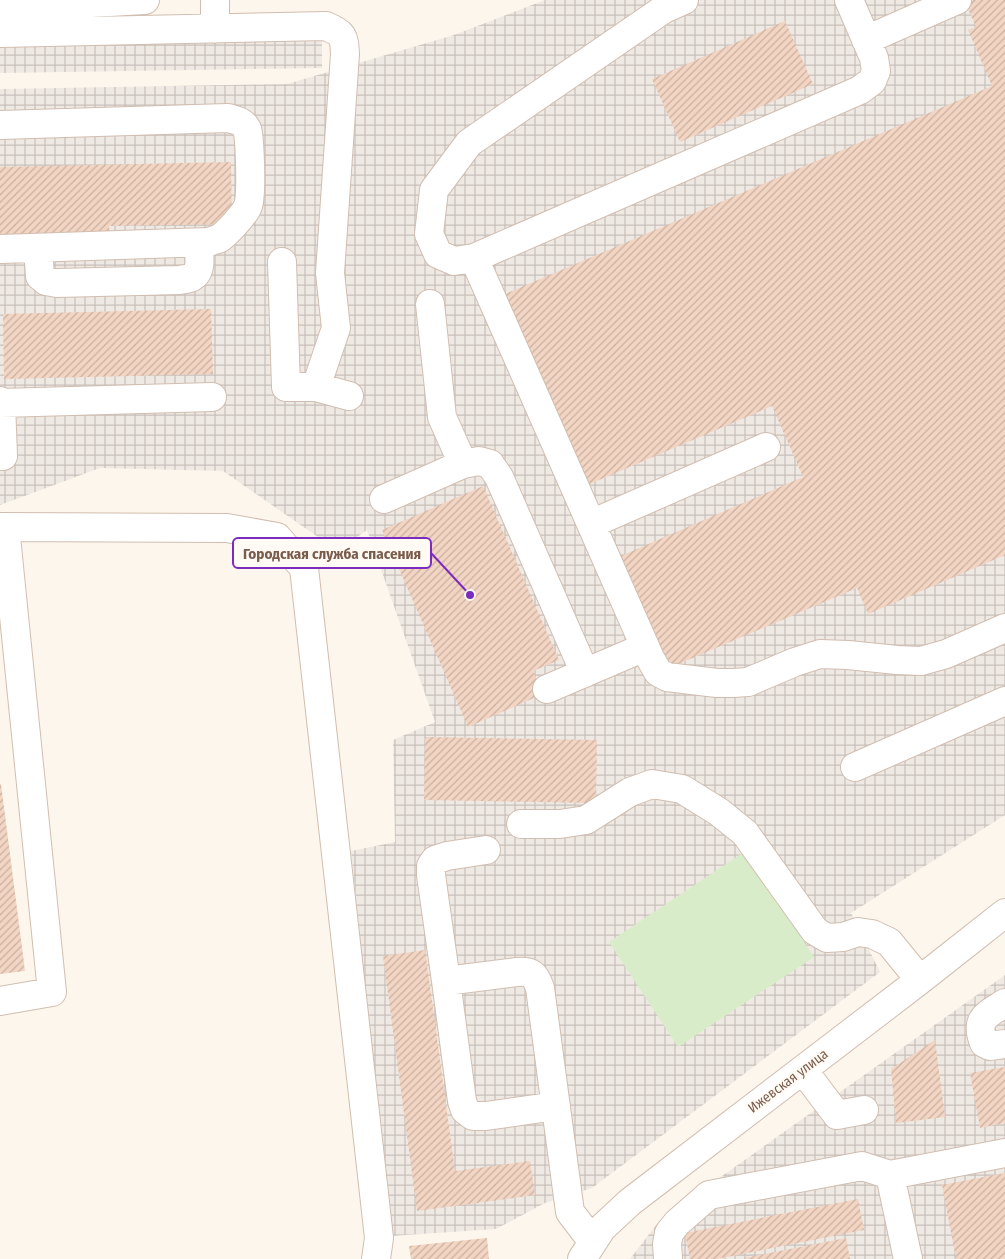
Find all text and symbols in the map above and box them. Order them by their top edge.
callout: Городская служба спасения [233,538,431,568]
text: Городская служба спасения [243,545,421,563]
street label: Ижевская улица [745,1045,831,1117]

